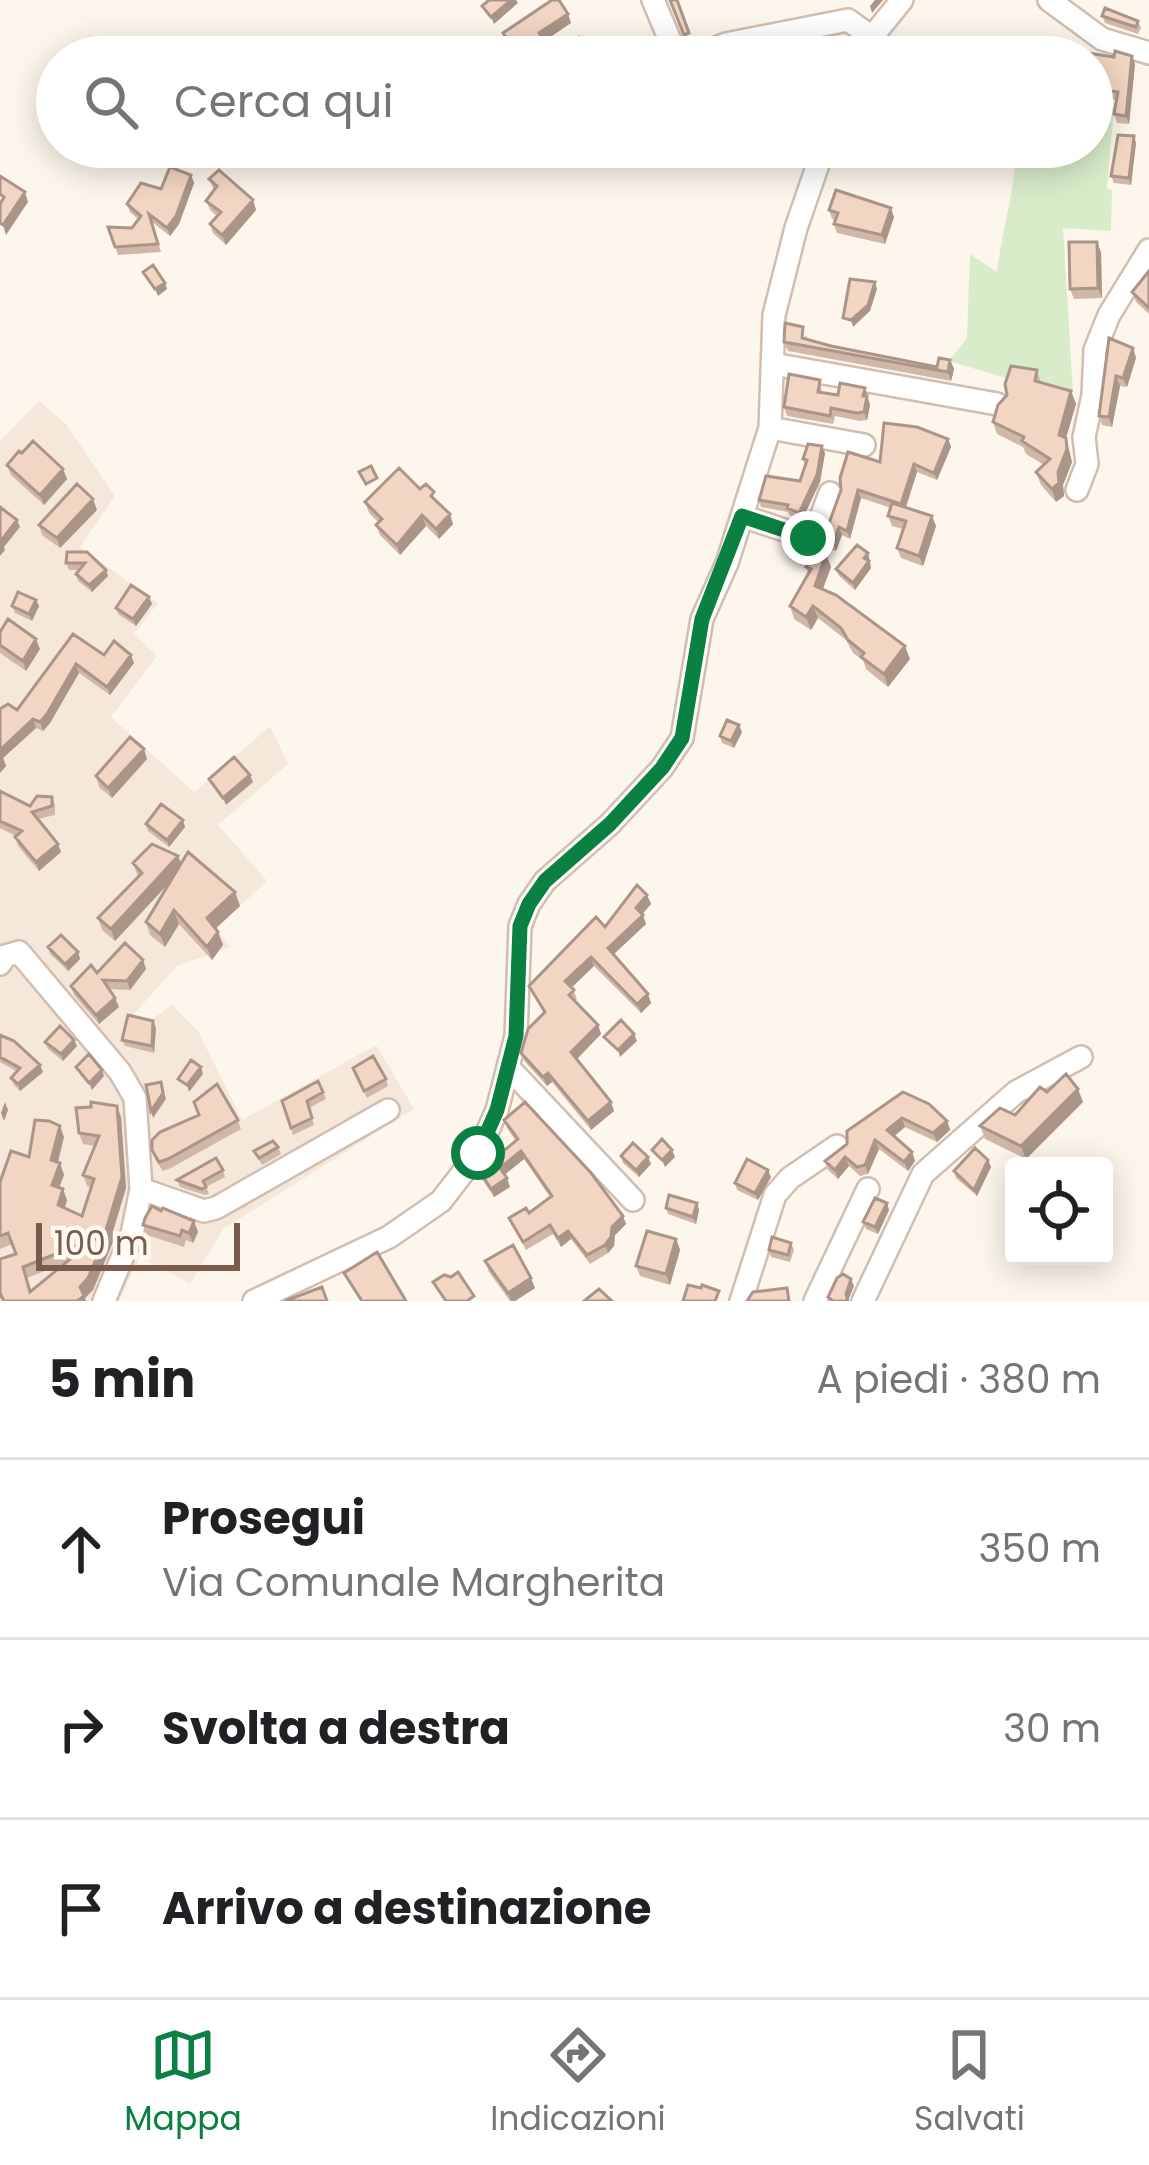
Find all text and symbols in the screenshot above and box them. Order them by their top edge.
search box [36,36,1113,168]
icon: search [78,69,144,135]
text: Cerca qui [174,70,393,133]
route end [781,511,835,565]
route start [451,1126,505,1180]
map controls [1005,1157,1113,1265]
button: locate [1005,1157,1113,1265]
scale bar [36,1217,240,1270]
text: 100 m [54,1220,149,1267]
text: 5 min [48,1343,195,1415]
text: A piedi · 380 m [816,1352,1101,1407]
text: Prosegui [162,1487,365,1550]
icon: ahead [48,1516,114,1582]
text: 350 m [978,1521,1101,1576]
text: Via Comunale Margherita [162,1555,665,1610]
icon: right [48,1696,114,1762]
text: Svolta a destra [162,1697,510,1760]
text: 30 m [1003,1701,1101,1756]
icon: arrive [48,1876,114,1942]
text: Arrivo a destinazione [162,1877,652,1940]
tab: Mappa [124,2022,242,2144]
tab: Indicazioni [490,2022,666,2144]
tab: Salvati [914,2022,1025,2144]

